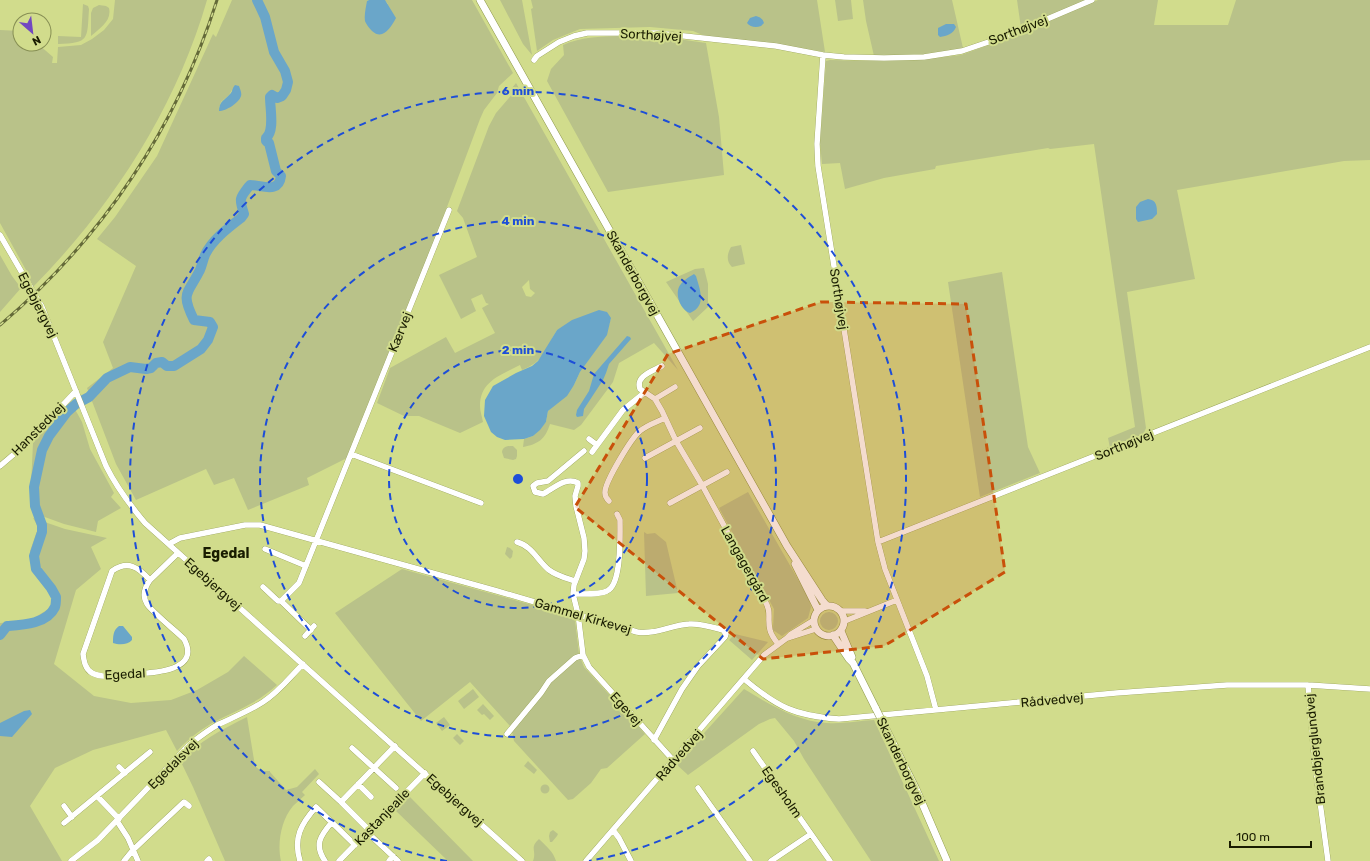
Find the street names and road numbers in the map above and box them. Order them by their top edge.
street label: Sorthøjvej [986,12,1050,48]
street label: Sorthøjvej [620,26,682,44]
street label: Skanderborgvej [603,228,663,319]
street label: Sorthøjvej [827,267,851,331]
street label: Egebjergvej [14,270,61,341]
street label: Kærvej [385,310,415,354]
street label: Hanstedvej [8,399,68,459]
street label: Sorthøjvej [1093,426,1155,464]
street label: Langagergård [717,523,772,605]
street label: Egebjergvej [181,555,245,614]
street label: Gammel Kirkevej [533,595,633,637]
street label: Egedal [104,665,146,684]
street label: Egevej [606,689,645,730]
street label: Rådvedvej [1020,690,1084,710]
street label: Brandbjerglundvej [1302,693,1329,805]
street label: Skanderborgvej [873,715,929,807]
street label: Rådvedvej [653,726,705,784]
street label: Egedalsvej [145,736,202,793]
street label: Egesholm [758,763,805,821]
street label: Egebjergvej [423,771,487,830]
street label: Kastanjealle [351,786,413,848]

